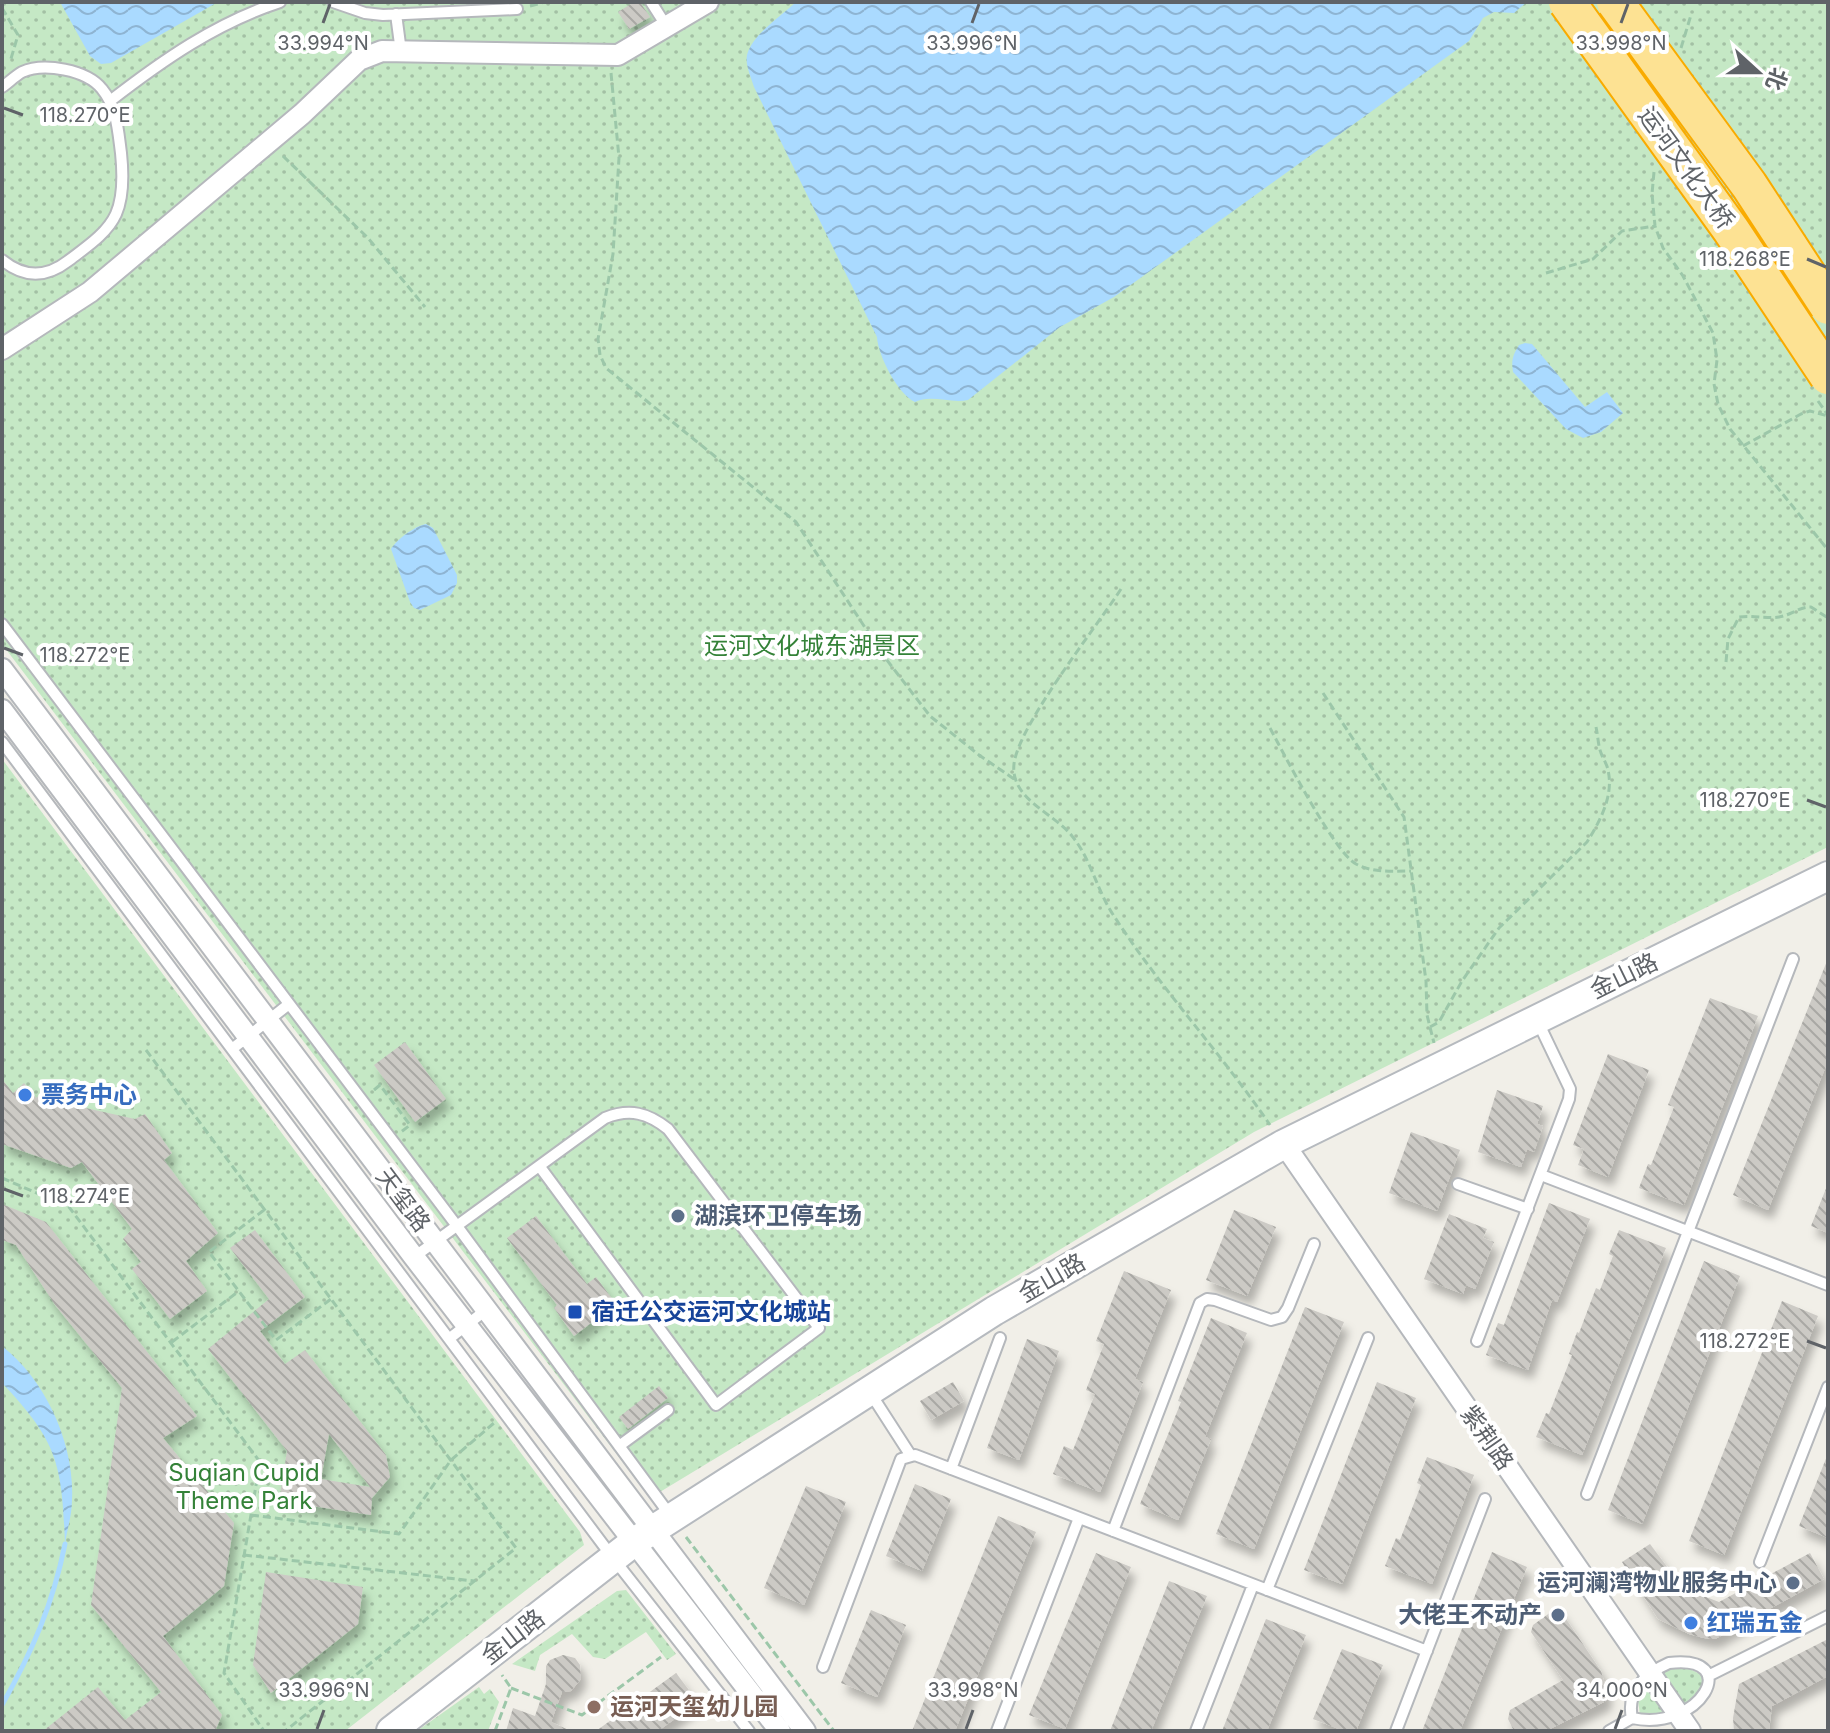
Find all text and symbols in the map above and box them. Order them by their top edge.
text: 33.994°N [277,31,369,55]
text: 33.996°N [926,31,1018,55]
text: 33.998°N [1576,31,1666,55]
north arrow [1718,32,1798,112]
text: 北 [1761,64,1793,94]
street label: 运河文化大桥 [1632,101,1740,234]
text: 118.270°E [40,103,130,127]
text: 118.268°E [1699,247,1791,271]
park label: 运河文化城东湖景区 [704,631,920,660]
text: 118.272°E [40,643,130,667]
text: 118.270°E [1700,788,1790,812]
street label: 金山路 [1585,947,1662,1004]
place label: 票务中心 [41,1080,137,1109]
marker: 票务中心 [16,1086,34,1104]
street label: 天玺路 [370,1162,437,1237]
text: 118.274°E [40,1184,130,1208]
place label: 湖滨环卫停车场 [694,1201,862,1230]
marker: 湖滨环卫停车场 [669,1207,687,1225]
street label: 金山路 [1013,1247,1090,1308]
place label: 宿迁公交运河文化城站 [591,1297,831,1326]
marker: 宿迁公交运河文化城站 [566,1303,584,1321]
text: 118.272°E [1700,1329,1790,1353]
street label: 紫荆路 [1455,1400,1520,1476]
park label: Suqian Cupid Theme Park [168,1458,320,1515]
place label: 运河澜湾物业服务中心 [1537,1568,1777,1597]
marker: 运河澜湾物业服务中心 [1784,1574,1802,1592]
place label: 大佬王不动产 [1398,1600,1542,1629]
street label: 金山路 [475,1603,550,1670]
marker: 大佬王不动产 [1549,1606,1567,1624]
place label: 红瑞五金 [1707,1608,1803,1637]
marker: 红瑞五金 [1682,1614,1700,1632]
text: 33.996°N [278,1678,370,1702]
text: 33.998°N [928,1678,1018,1702]
text: 34.000°N [1576,1678,1668,1702]
place label: 运河天玺幼儿园 [610,1692,778,1721]
marker: 运河天玺幼儿园 [585,1698,603,1716]

